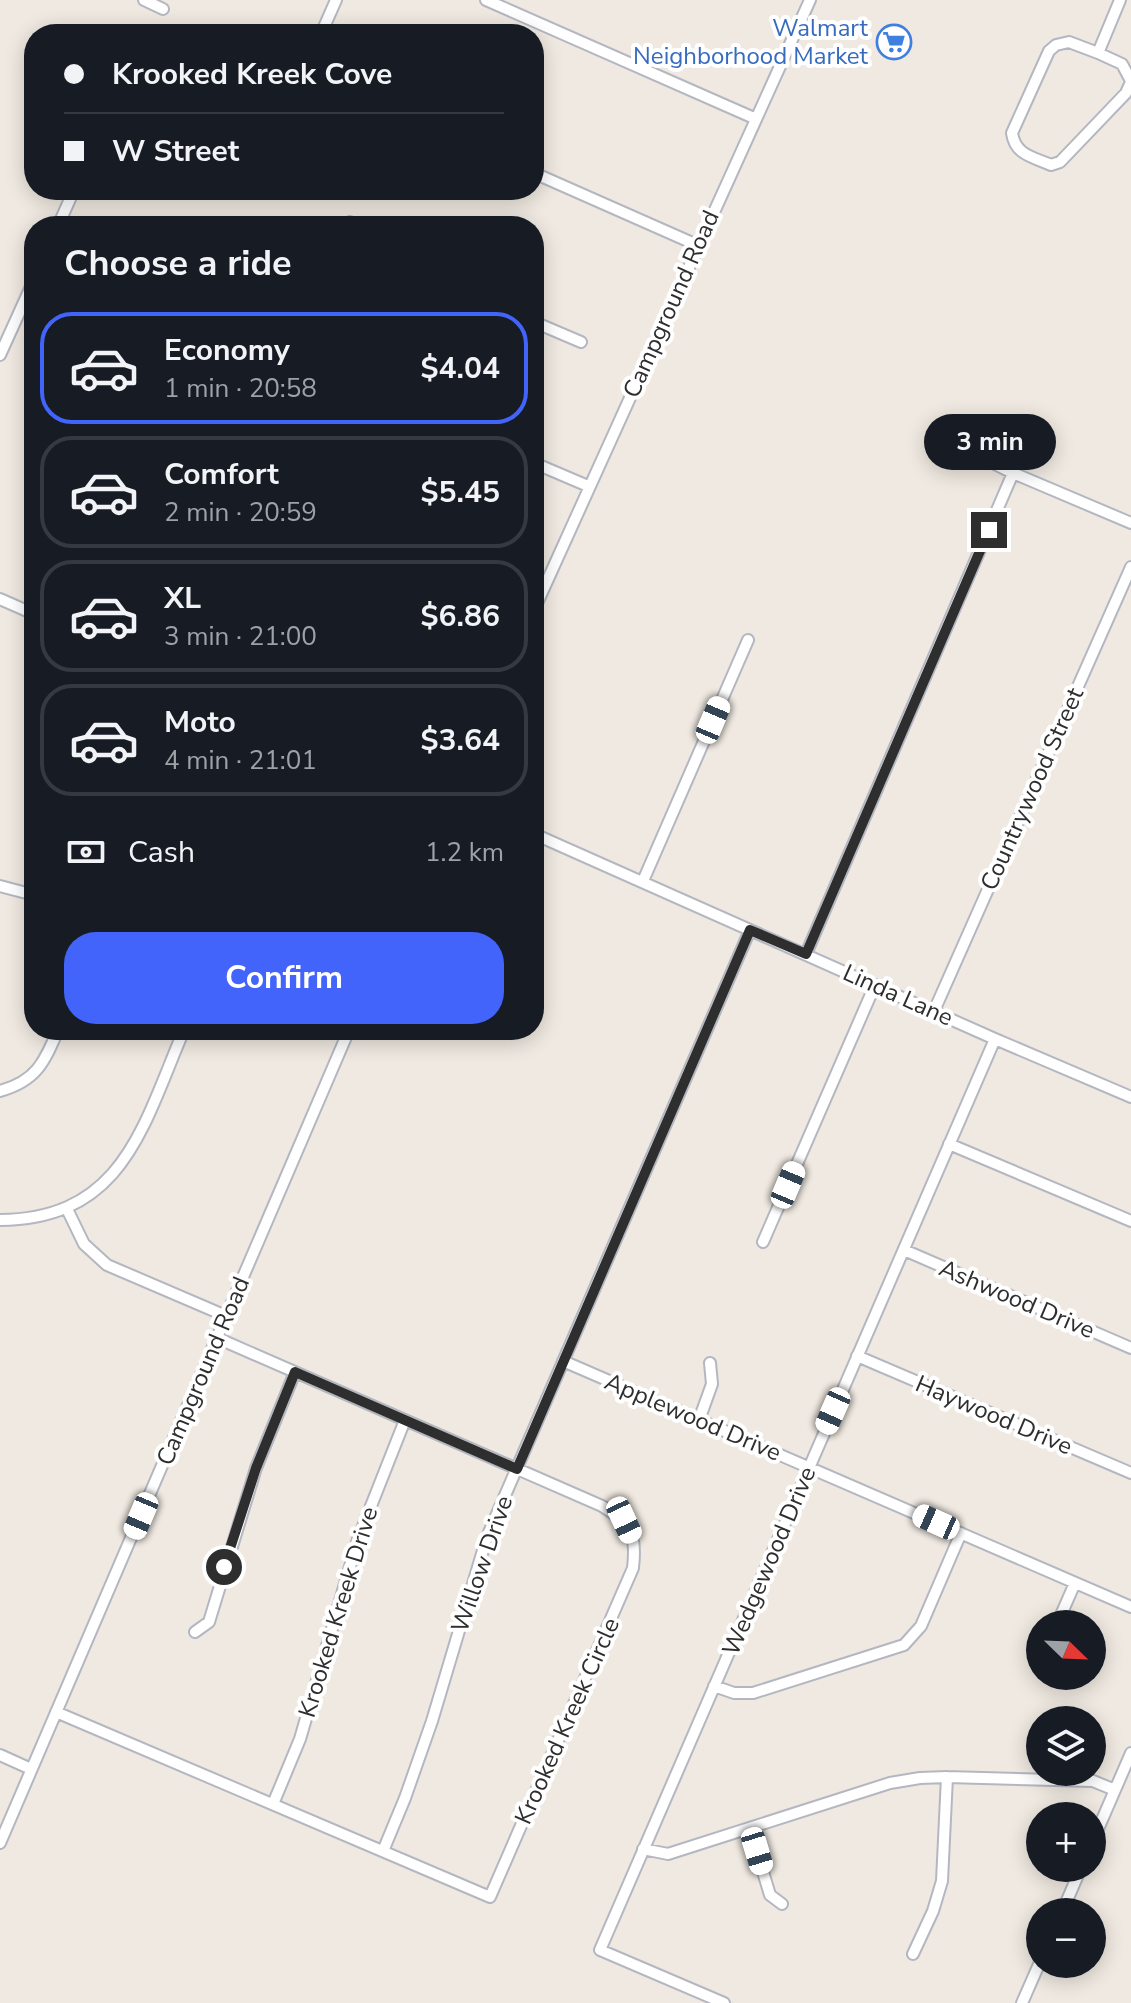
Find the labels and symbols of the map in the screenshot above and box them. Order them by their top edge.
place label: Walmart Neighborhood Market [633,12,869,72]
supermarket icon: Walmart Neighborhood Market [875,23,913,61]
street label: Campground Road [615,205,727,403]
callout: 3 min [923,414,1055,470]
route end [971,512,1007,548]
street label: Countrywood Street [973,682,1091,895]
car [693,693,733,747]
street label: Linda Lane [838,957,958,1033]
car [768,1158,808,1212]
street label: Ashwood Drive [934,1252,1100,1346]
street label: Campground Road [149,1272,257,1470]
street label: Applewood Drive [600,1365,786,1469]
street label: Haywood Drive [911,1368,1077,1462]
car [812,1384,854,1438]
street label: Wedgewood Drive [715,1462,823,1660]
car [121,1489,161,1543]
street label: Willow Drive [444,1491,520,1637]
car [603,1493,645,1547]
car [909,1501,963,1543]
street label: Krooked Kreek Drive [291,1503,385,1721]
route start [206,1549,242,1585]
north arrow [1026,1610,1106,1690]
street label: Krooked Kreek Circle [507,1613,627,1829]
car [739,1825,775,1877]

